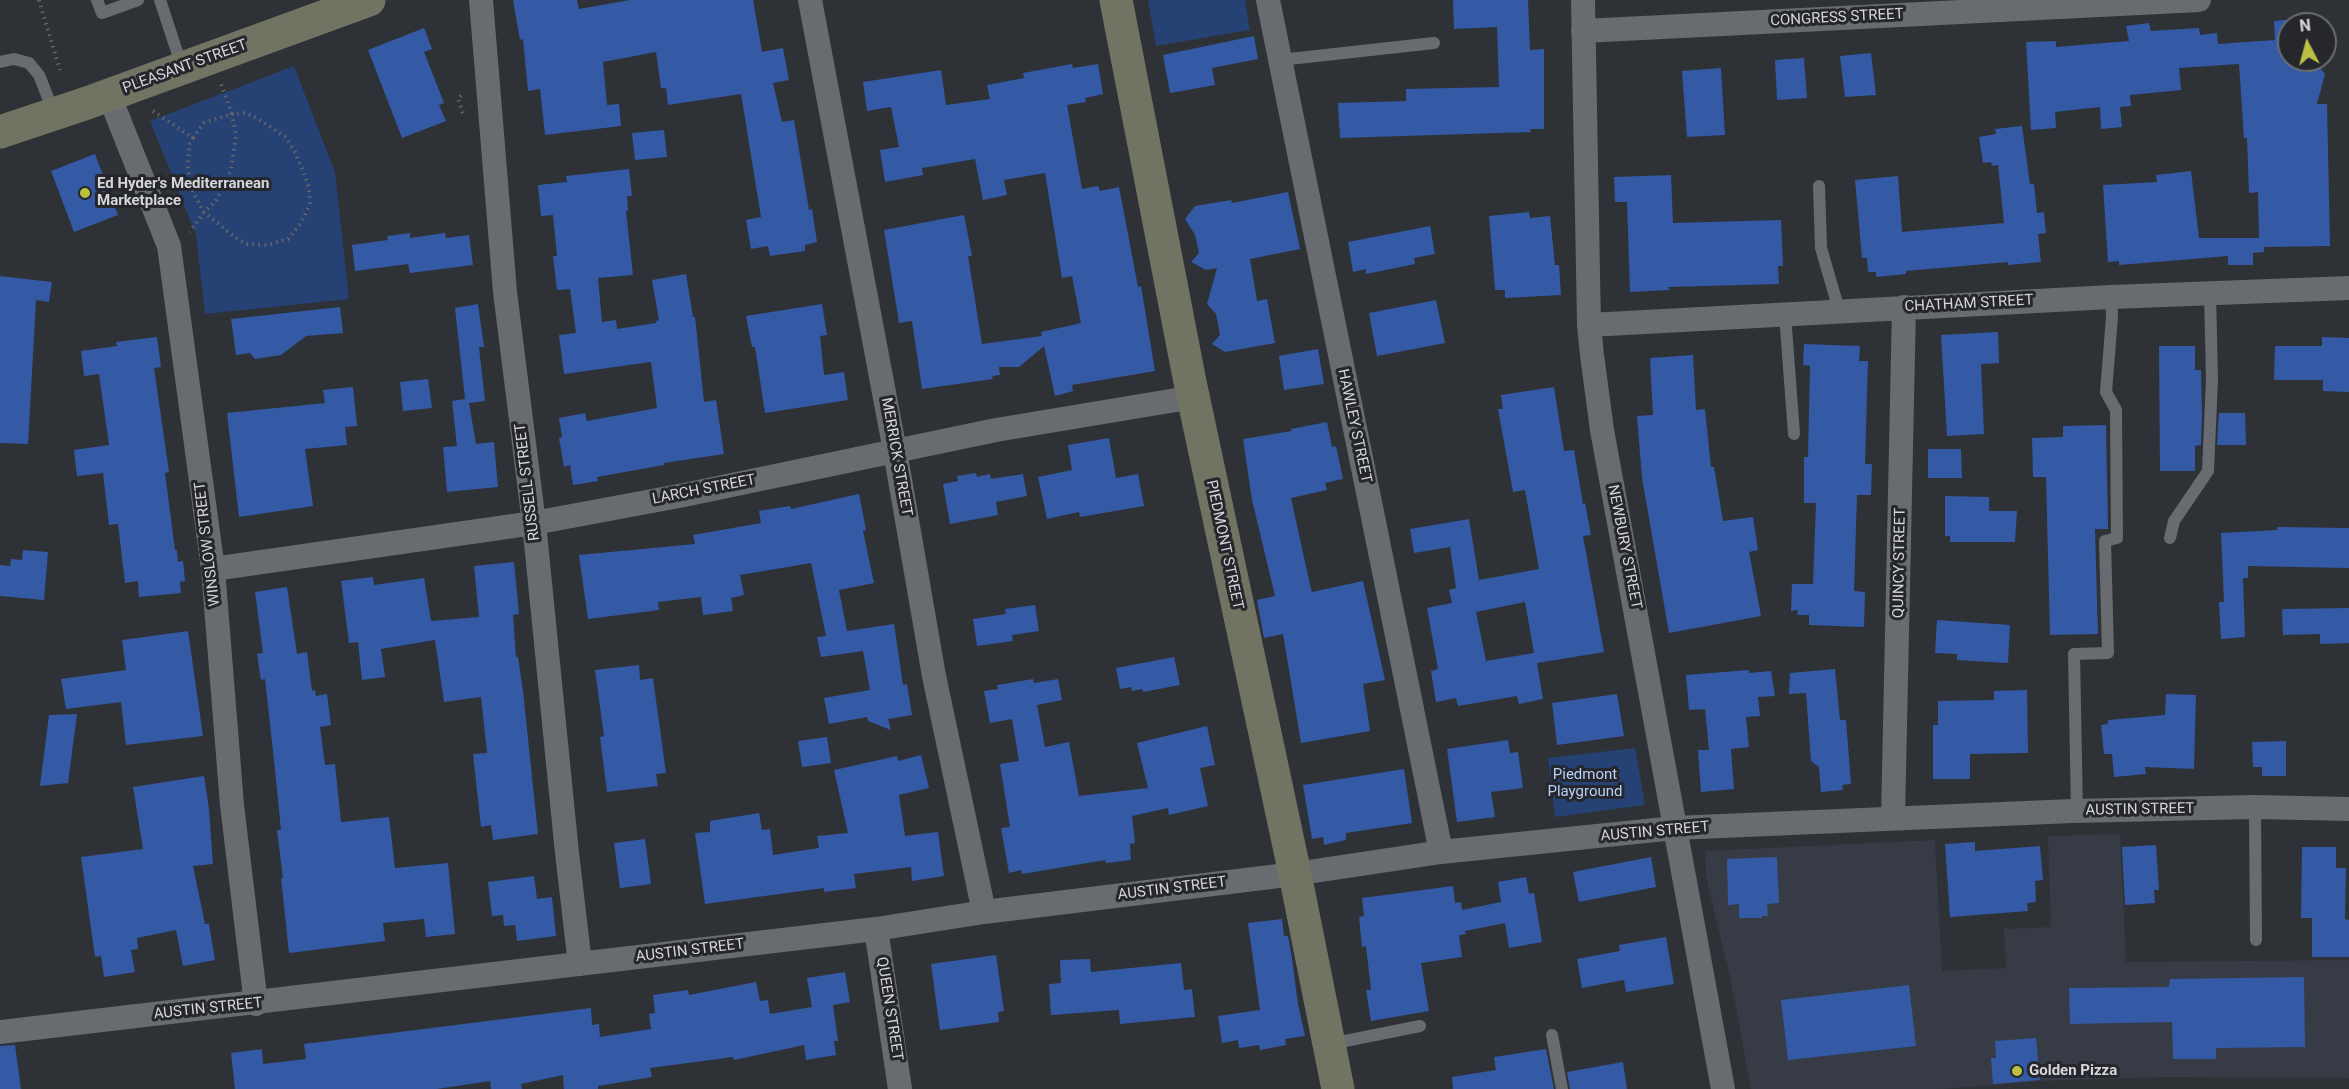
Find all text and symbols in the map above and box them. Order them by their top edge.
street label: CONGRESS STREET [1770,6,1904,30]
north arrow [2277,12,2337,72]
text: N [2299,16,2312,36]
street label: PLEASANT STREET [120,36,250,98]
place label: Ed Hyder's Mediterranean Marketplace [97,175,269,210]
marker: Ed Hyder's Mediterranean Marketplace [78,186,92,200]
street label: CHATHAM STREET [1904,292,2034,316]
street label: HAWLEY STREET [1333,367,1375,485]
street label: MERRICK STREET [877,396,915,518]
street label: RUSSELL STREET [512,422,544,542]
street label: LARCH STREET [651,471,757,509]
street label: PIEDMONT STREET [1202,479,1246,611]
street label: WINSLOW STREET [191,481,225,607]
street label: NEWBURY STREET [1603,483,1645,611]
street label: QUINCY STREET [1890,508,1910,618]
park label: Piedmont Playground [1547,766,1623,801]
street label: AUSTIN STREET [2085,800,2195,820]
street label: AUSTIN STREET [1600,818,1710,846]
street label: AUSTIN STREET [1117,873,1227,905]
street label: AUSTIN STREET [635,935,745,967]
street label: QUEEN STREET [872,956,906,1062]
street label: AUSTIN STREET [153,994,263,1024]
place label: Golden Pizza [2029,1062,2117,1080]
marker: Golden Pizza [2010,1064,2024,1078]

